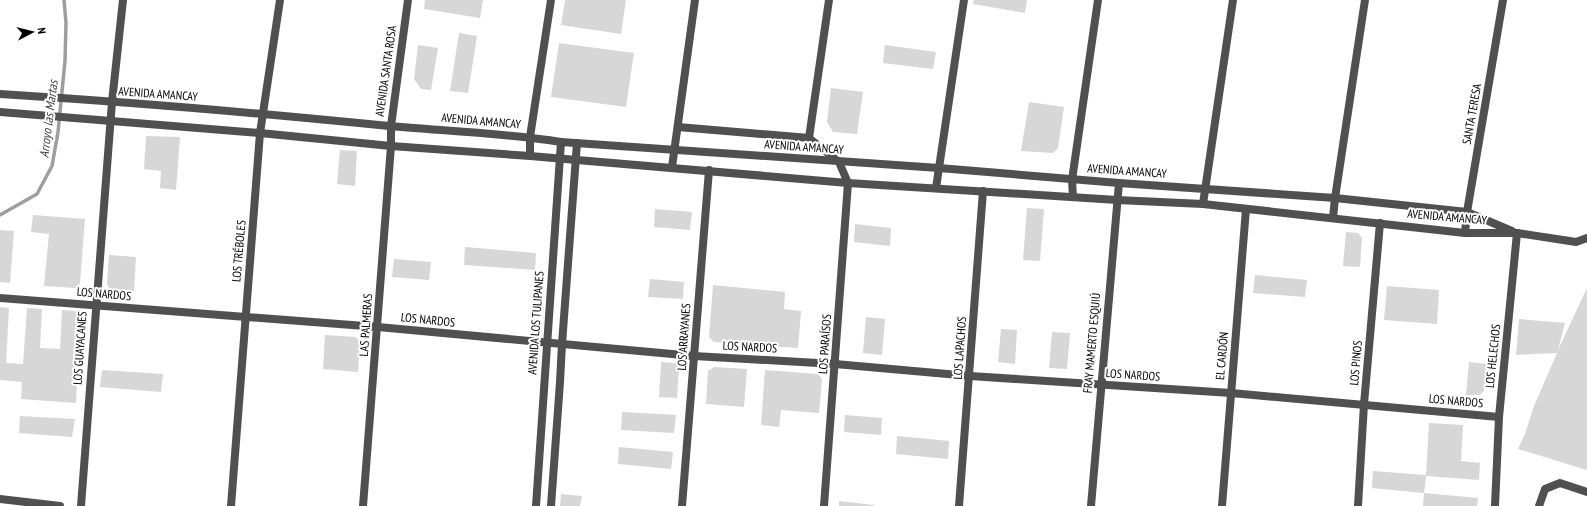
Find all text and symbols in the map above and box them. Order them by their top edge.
north arrow [12,12,52,52]
street label: AVENIDA SANTA ROSA [372,24,399,117]
text: N [35,27,49,35]
water label: Arroyo las Martas [35,78,62,159]
street label: SANTA TERESA [1459,82,1484,146]
street label: AVENIDA AMANCAY [118,83,199,104]
street label: AVENIDA AMANCAY [441,110,522,131]
street label: AVENIDA AMANCAY [764,136,845,157]
street label: AVENIDA AMANCAY [1087,160,1168,181]
street label: AVENIDA AMANCAY [1407,206,1488,227]
street label: LOS TRÉBOLES [228,219,249,283]
street label: AVENIDA LOS TULIPANES [524,271,547,375]
street label: LOS NARDOS [76,284,132,303]
street label: FRAY MAMERTO ESQUIÚ [1080,292,1103,394]
street label: LAS PALMERAS [356,293,375,357]
street label: LOS ARRAYANES [674,303,693,371]
street label: LOS NARDOS [400,309,456,330]
street label: LOS GUAYACANES [69,311,90,385]
street label: LOS PARAÍSOS [815,314,834,374]
street label: LOS LAPACHOS [950,316,969,380]
street label: LOS HELECHOS [1482,323,1503,389]
street label: EL CARDÓN [1212,331,1231,381]
street label: LOS NARDOS [722,338,778,355]
street label: LOS PINOS [1346,340,1365,386]
street label: LOS NARDOS [1105,365,1161,384]
street label: LOS NARDOS [1428,391,1484,410]

